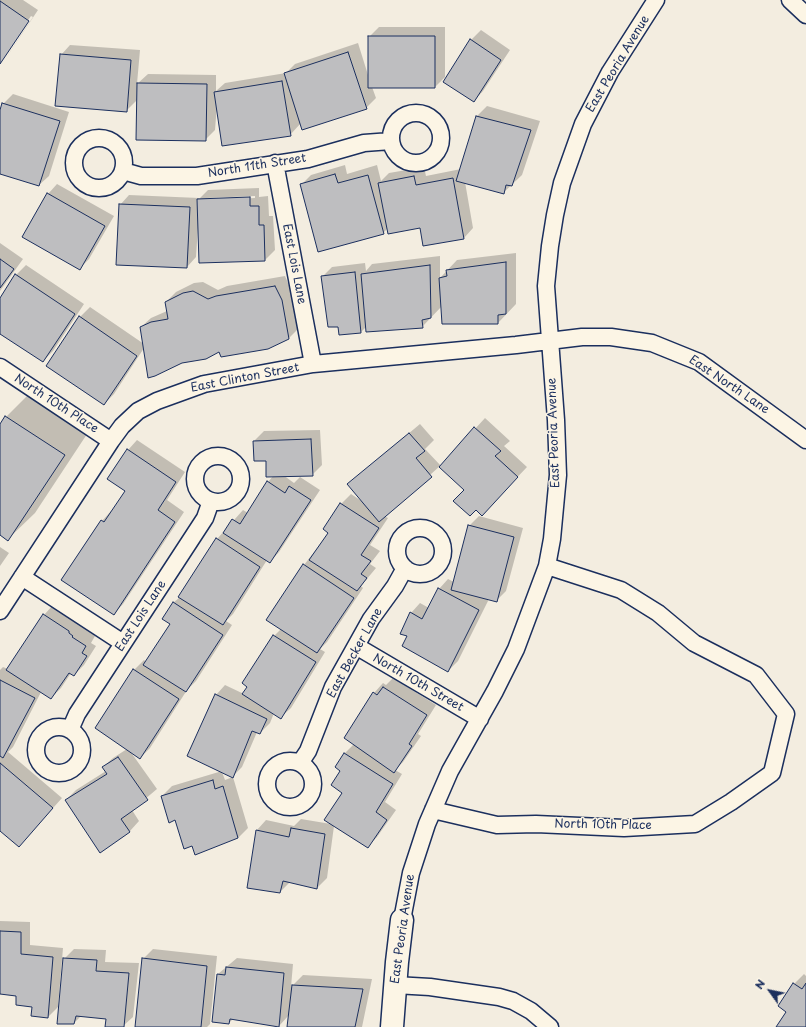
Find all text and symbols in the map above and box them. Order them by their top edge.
street label: East Peoria Avenue [583,13,653,115]
street label: North 11th Street [207,151,307,181]
street label: East Lois Lane [279,222,309,306]
street label: East North Lane [686,353,772,417]
street label: East Clinton Street [190,360,300,396]
street label: North 10th Place [11,371,101,437]
street label: East Peoria Avenue [545,378,563,488]
street label: East Lois Lane [113,578,169,654]
street label: East Becker Lane [324,605,386,701]
street label: North 10th Street [370,651,466,715]
street label: North 10th Place [554,817,652,833]
street label: East Peoria Avenue [388,873,418,985]
north arrow [750,971,790,1011]
text: N [750,976,769,992]

